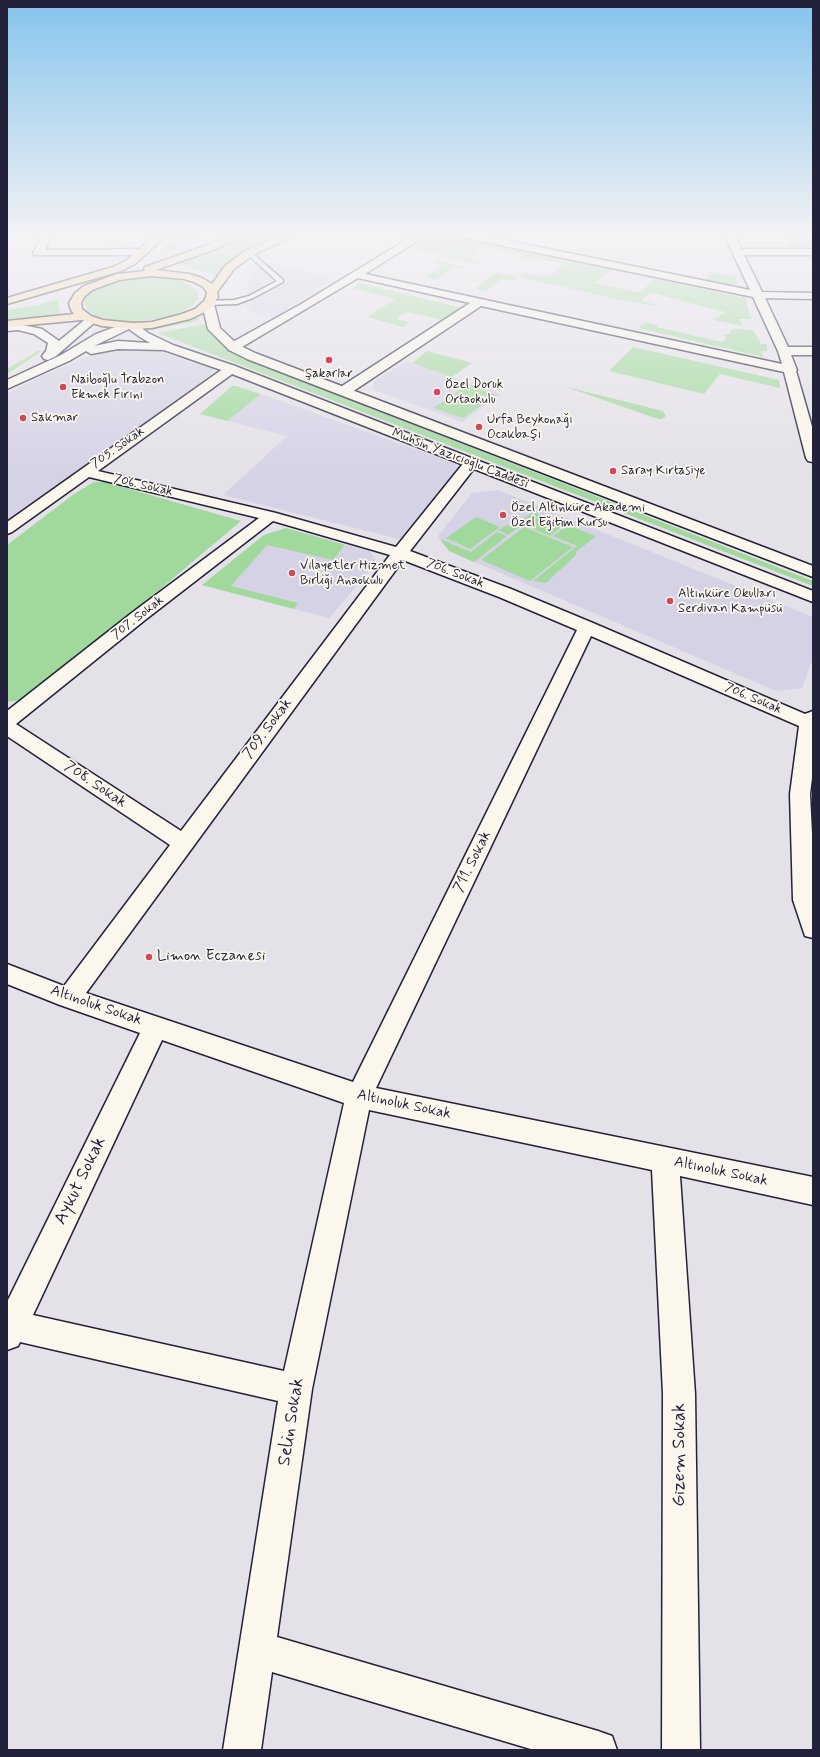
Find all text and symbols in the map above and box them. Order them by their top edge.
marker: Şakarlar [324,355,334,365]
place label: Şakarlar [305,366,353,382]
place label: Naiboğlu Trabzon Ekmek Fırını [71,372,164,403]
place label: Özel Doruk Ortaokulu [445,377,503,408]
marker: Naiboğlu Trabzon Ekmek Fırını [58,382,68,392]
marker: Özel Doruk Ortaokulu [432,387,442,397]
place label: Sakmar [31,410,78,426]
place label: Urfa Beykonağı Ocakbaşı [487,412,573,443]
marker: Sakmar [18,413,28,423]
marker: Urfa Beykonağı Ocakbaşı [474,422,484,432]
street label: 705. Sokak [88,424,148,472]
street label: Muhsin Yazıcıoğlu Caddesi [389,426,531,492]
place label: Saray Kırtasiye [621,463,706,479]
marker: Saray Kırtasiye [608,466,618,476]
street label: 706. Sokak [112,472,174,500]
place label: Özel Altınküre Akademi Özel Eğitim Kursu [511,500,645,531]
marker: Özel Altınküre Akademi Özel Eğitim Kursu [498,510,508,520]
street label: 706. Sokak [424,556,486,592]
place label: Vilayetler Hizmet Birliği Anaokulu [300,558,405,589]
marker: Vilayetler Hizmet Birliği Anaokulu [287,568,297,578]
place label: Altınküre Okulları Serdivan Kampüsü [678,586,782,617]
street label: 707. Sokak [109,593,167,643]
marker: Altınküre Okulları Serdivan Kampüsü [665,596,675,606]
street label: 706. Sokak [722,680,784,718]
street label: 709. Sokak [240,695,296,763]
street label: 708. Sokak [61,758,129,812]
street label: 711. Sokak [450,828,496,896]
place label: Limon Eczanesi [157,948,265,966]
marker: Limon Eczanesi [144,952,154,962]
street label: Altınoluk Sokak [48,982,144,1030]
street label: Altınoluk Sokak [355,1086,453,1124]
street label: Aykut Sokak [50,1134,112,1228]
street label: Altınoluk Sokak [672,1153,770,1191]
street label: Selin Sokak [274,1376,310,1468]
street label: Gizem Sokak [669,1403,691,1507]

